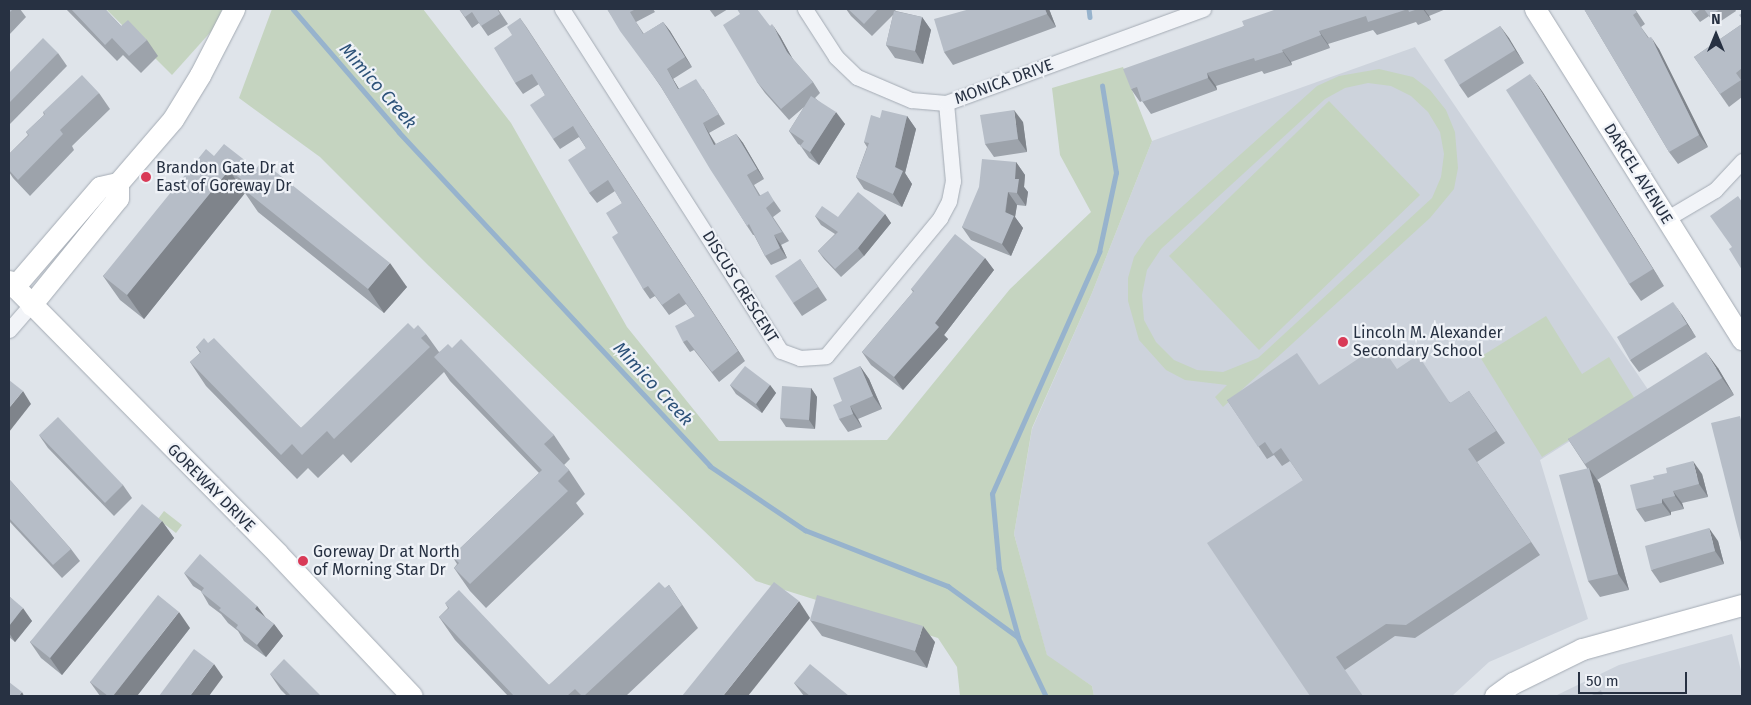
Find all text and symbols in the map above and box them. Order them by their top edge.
north arrow [1691,10,1741,60]
text: N [1711,11,1721,28]
water label: Mimico Creek [335,39,421,133]
street label: MONICA DRIVE [952,55,1056,109]
street label: DARCEL AVENUE [1599,120,1677,228]
place label: Brandon Gate Dr at East of Goreway Dr [156,158,294,196]
marker: Brandon Gate Dr at East of Goreway Dr [140,171,152,183]
street label: DISCUS CRESCENT [698,227,782,347]
place label: Lincoln M. Alexander Secondary School [1353,323,1503,361]
marker: Lincoln M. Alexander Secondary School [1337,336,1349,348]
water label: Mimico Creek [609,338,697,430]
street label: GOREWAY DRIVE [163,440,259,536]
place label: Goreway Dr at North of Morning Star Dr [313,542,460,580]
marker: Goreway Dr at North of Morning Star Dr [297,555,309,567]
scale bar [1581,662,1690,694]
text: 50 m [1586,672,1619,690]

